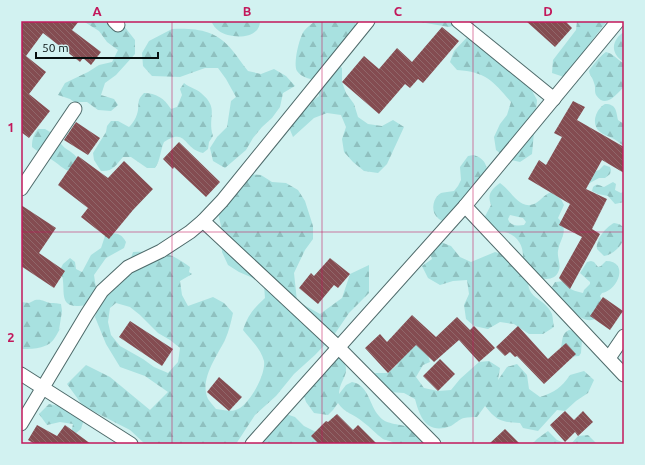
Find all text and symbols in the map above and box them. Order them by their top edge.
text: A [92,4,102,18]
text: B [243,4,252,18]
text: C [394,4,403,18]
text: D [543,4,553,18]
scale bar [36,34,158,60]
text: 50 m [42,41,69,54]
text: 1 [7,120,15,134]
text: 2 [7,330,15,344]

